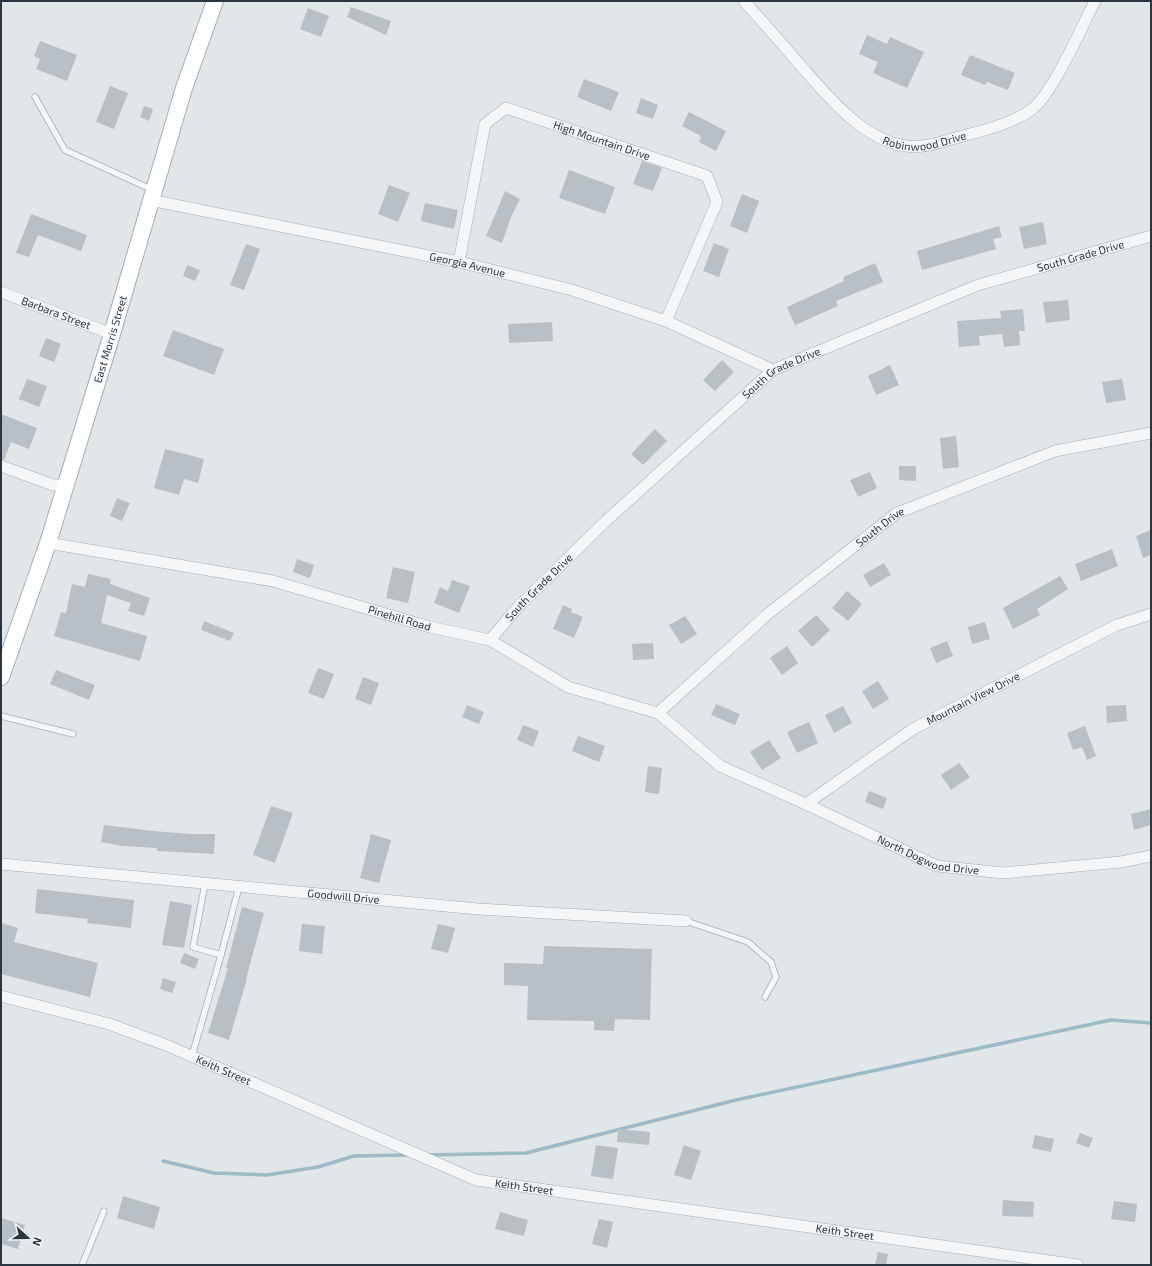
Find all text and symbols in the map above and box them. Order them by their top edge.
street label: High Mountain Drive [552,117,652,162]
street label: Robinwood Drive [881,128,967,153]
street label: South Grade Drive [1035,237,1126,274]
street label: Georgia Avenue [428,249,507,279]
street label: Barbara Street [20,293,93,331]
street label: East Morris Street [90,294,129,384]
street label: South Grade Drive [739,344,822,401]
street label: South Drive [853,504,906,549]
street label: South Grade Drive [502,550,575,623]
street label: Pinehill Road [367,602,433,633]
street label: Mountain View Drive [924,669,1022,727]
street label: North Dogwood Drive [875,832,980,876]
street label: Goodwill Drive [307,886,380,906]
street label: Keith Street [194,1052,253,1087]
street label: Keith Street [494,1176,554,1197]
north arrow [8,1218,48,1258]
street label: Keith Street [815,1221,875,1242]
text: N [30,1236,45,1248]

